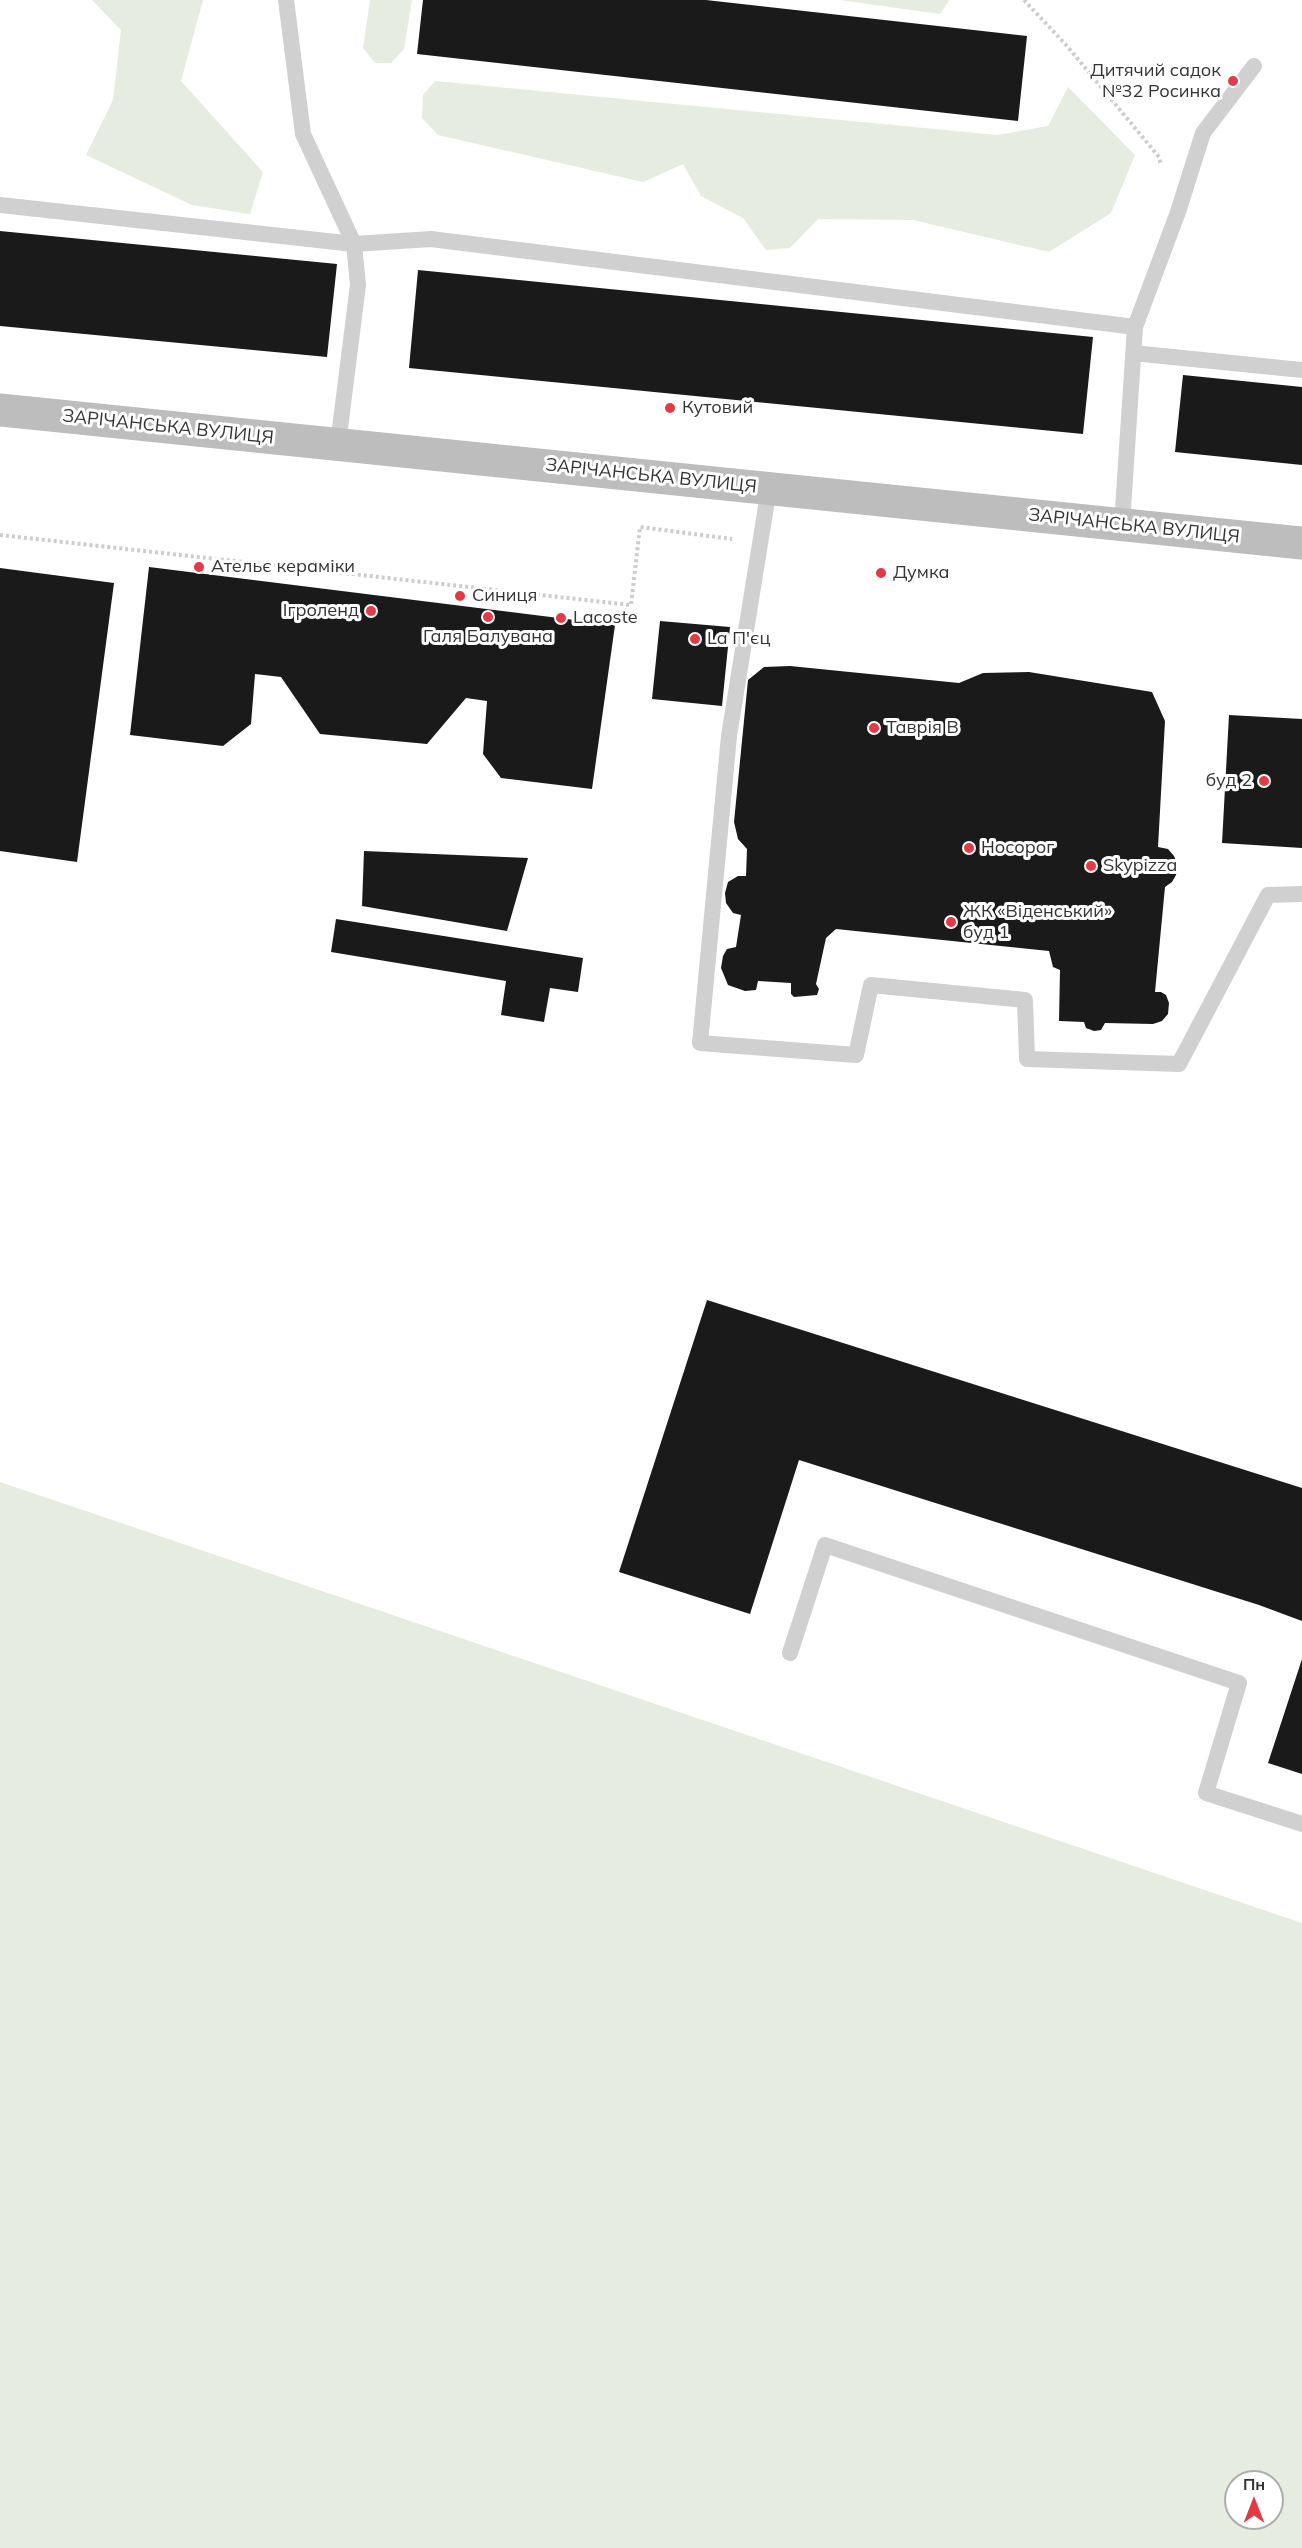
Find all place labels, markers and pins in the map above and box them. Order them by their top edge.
place label: Дитячий садок №32 Росинка [1090,60,1221,103]
marker: Дитячий садок №32 Росинка [1226,74,1240,88]
place label: Кутовий [682,397,753,419]
marker: Кутовий [663,401,677,415]
place label: Ательє кераміки [211,556,355,578]
marker: Ательє кераміки [192,560,206,574]
place label: Думка [893,562,950,584]
marker: Думка [874,566,888,580]
place label: Синиця [472,585,537,607]
marker: Синиця [453,589,467,603]
place label: Ігроленд [283,600,359,622]
marker: Ігроленд [364,604,378,618]
place label: Lacoste [573,607,637,629]
marker: Галя Балувана [481,610,495,624]
marker: Lacoste [554,611,568,625]
place label: Галя Балувана [423,626,553,648]
place label: La П'єц [707,628,771,650]
marker: La П'єц [688,632,702,646]
place label: Таврія В [886,717,959,739]
marker: Таврія В [867,721,881,735]
place label: буд 2 [1206,770,1252,792]
marker: буд 2 [1257,774,1271,788]
place label: Носорог [981,837,1054,859]
marker: Носорог [962,841,976,855]
place label: Skypizza [1103,855,1177,877]
marker: Skypizza [1084,859,1098,873]
place label: ЖК «Віденський» буд 1 [963,901,1112,944]
marker: ЖК «Віденський» буд 1 [944,915,958,929]

